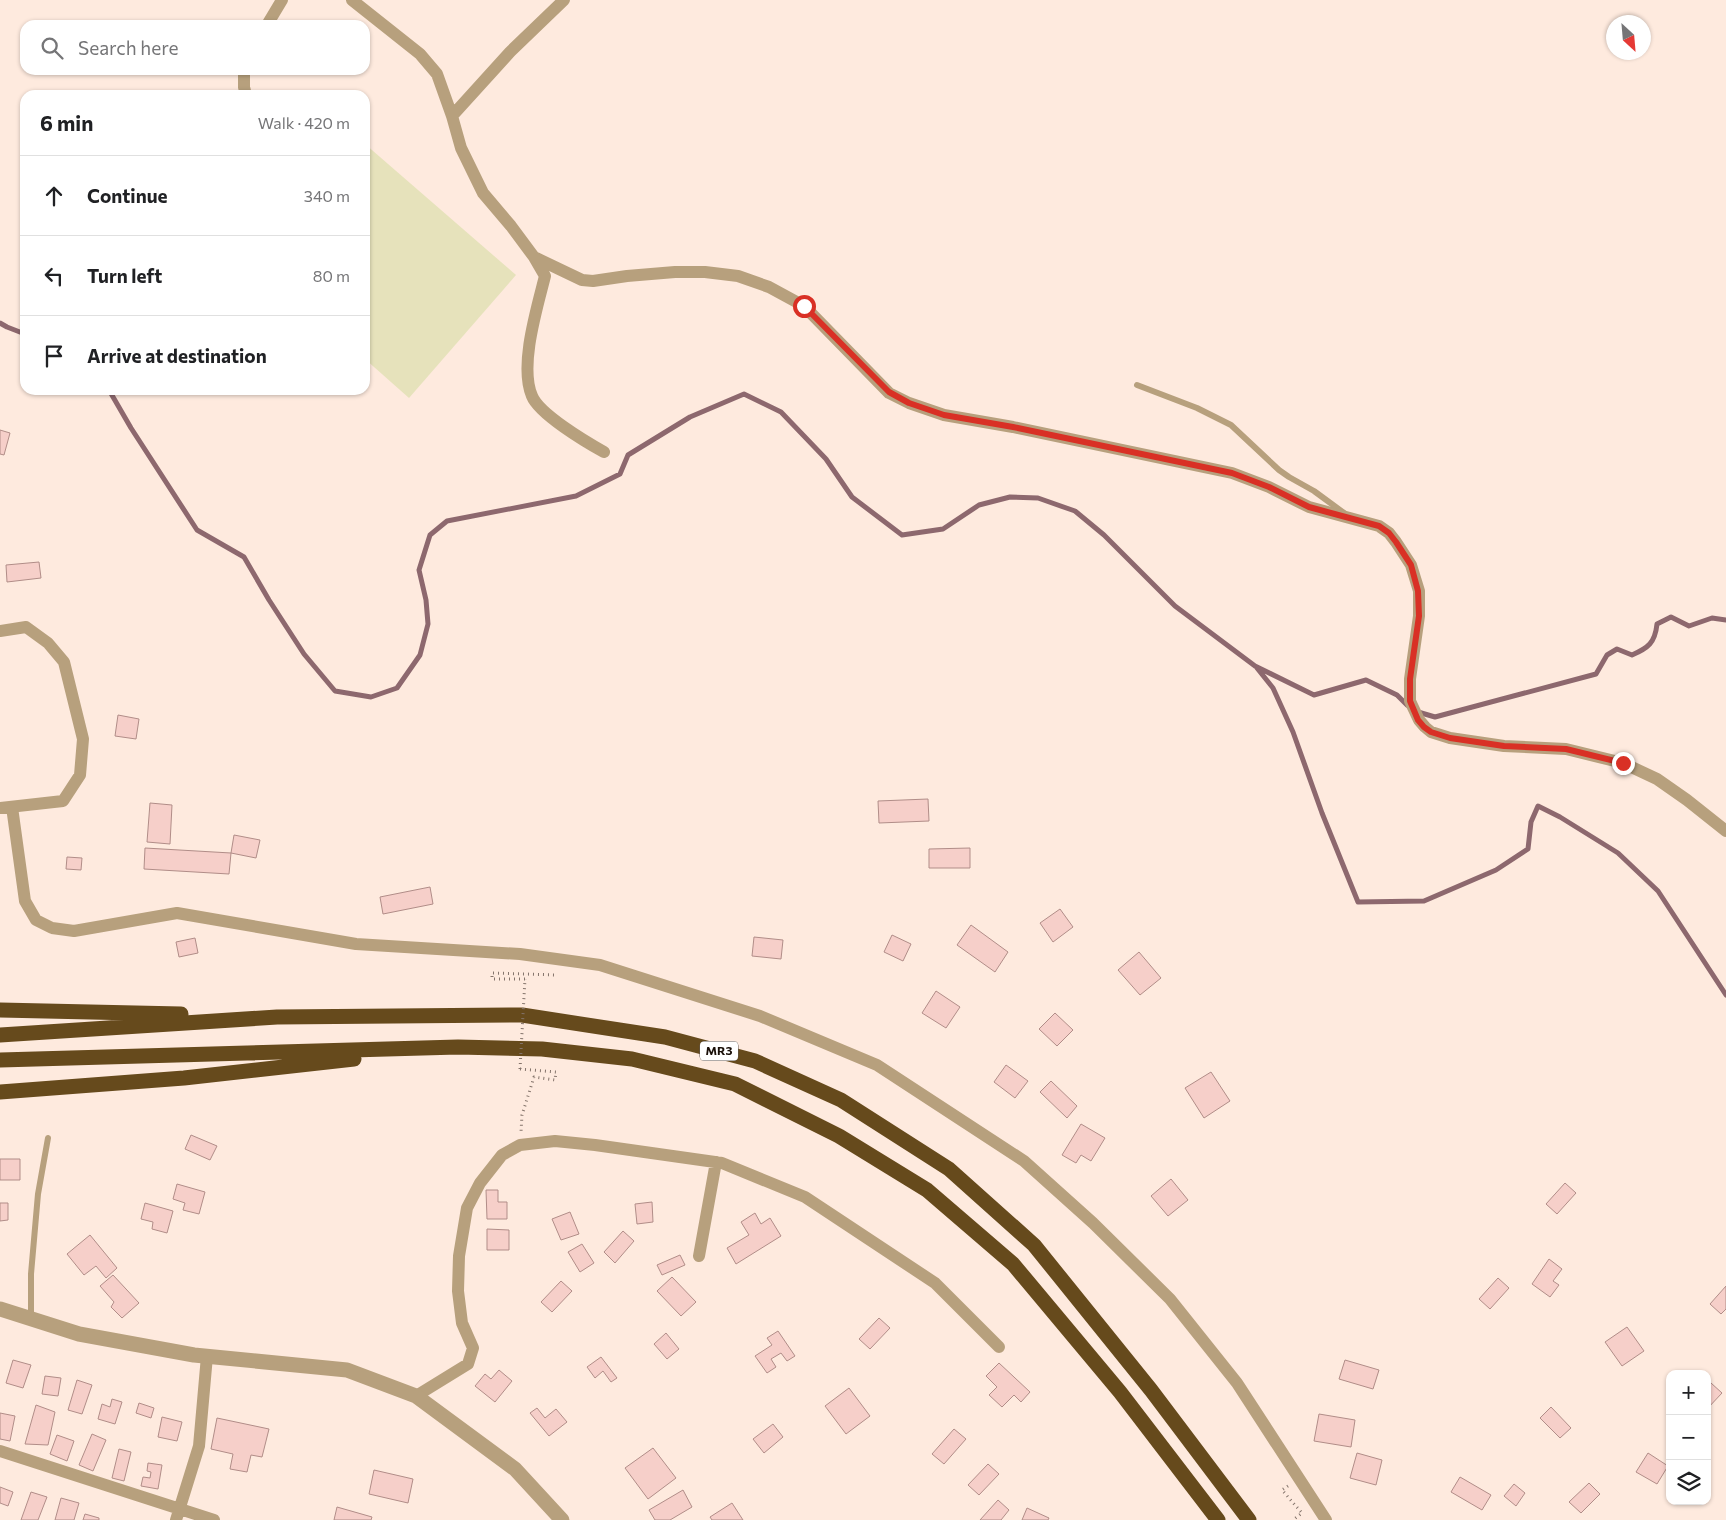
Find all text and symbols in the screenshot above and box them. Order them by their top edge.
north arrow [1606,15,1651,60]
search box [20,20,370,75]
icon: search [38,34,66,62]
text: Search here [78,36,178,59]
text: 6 min [40,110,93,135]
text: Walk · 420 m [258,113,350,132]
icon: ahead [40,182,68,210]
text: Continue [87,184,167,207]
text: 340 m [304,186,350,205]
icon: left [40,262,68,290]
text: Turn left [87,264,162,287]
text: 80 m [313,266,350,285]
route start [793,295,816,318]
icon: arrive [40,342,68,370]
text: Arrive at destination [87,344,267,367]
route end [1612,752,1635,775]
road number: MR3 [700,1042,738,1060]
map controls [1666,1370,1711,1505]
button: + [1666,1370,1711,1415]
button: − [1666,1415,1711,1460]
button: layers [1666,1460,1711,1505]

